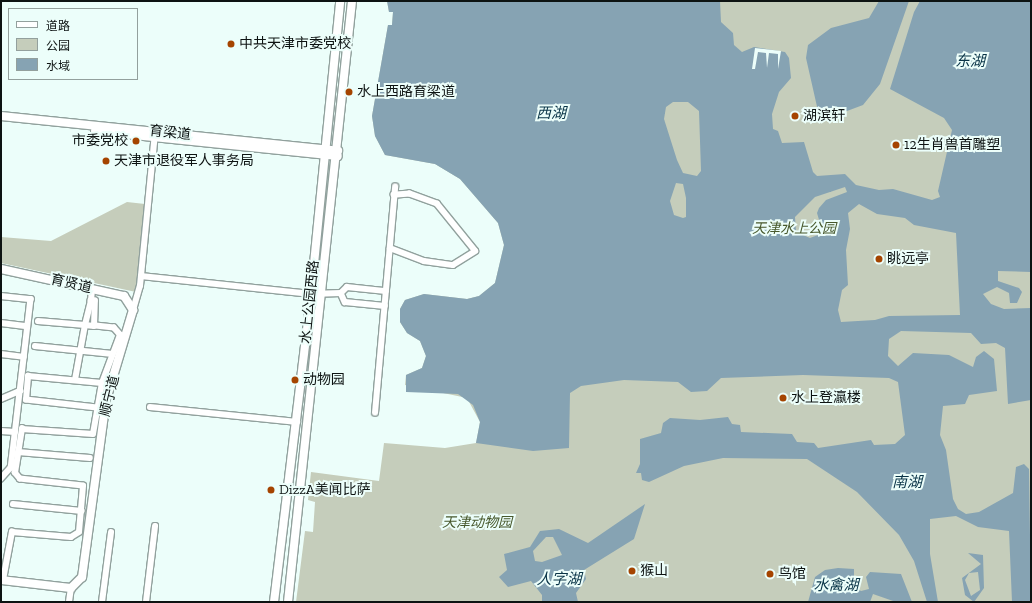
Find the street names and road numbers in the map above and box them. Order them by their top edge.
street label: 育梁道 [148,122,192,144]
street label: 水上公园西路 [297,259,323,345]
street label: 育贤道 [49,271,93,297]
street label: 顺宁道 [97,374,123,418]

